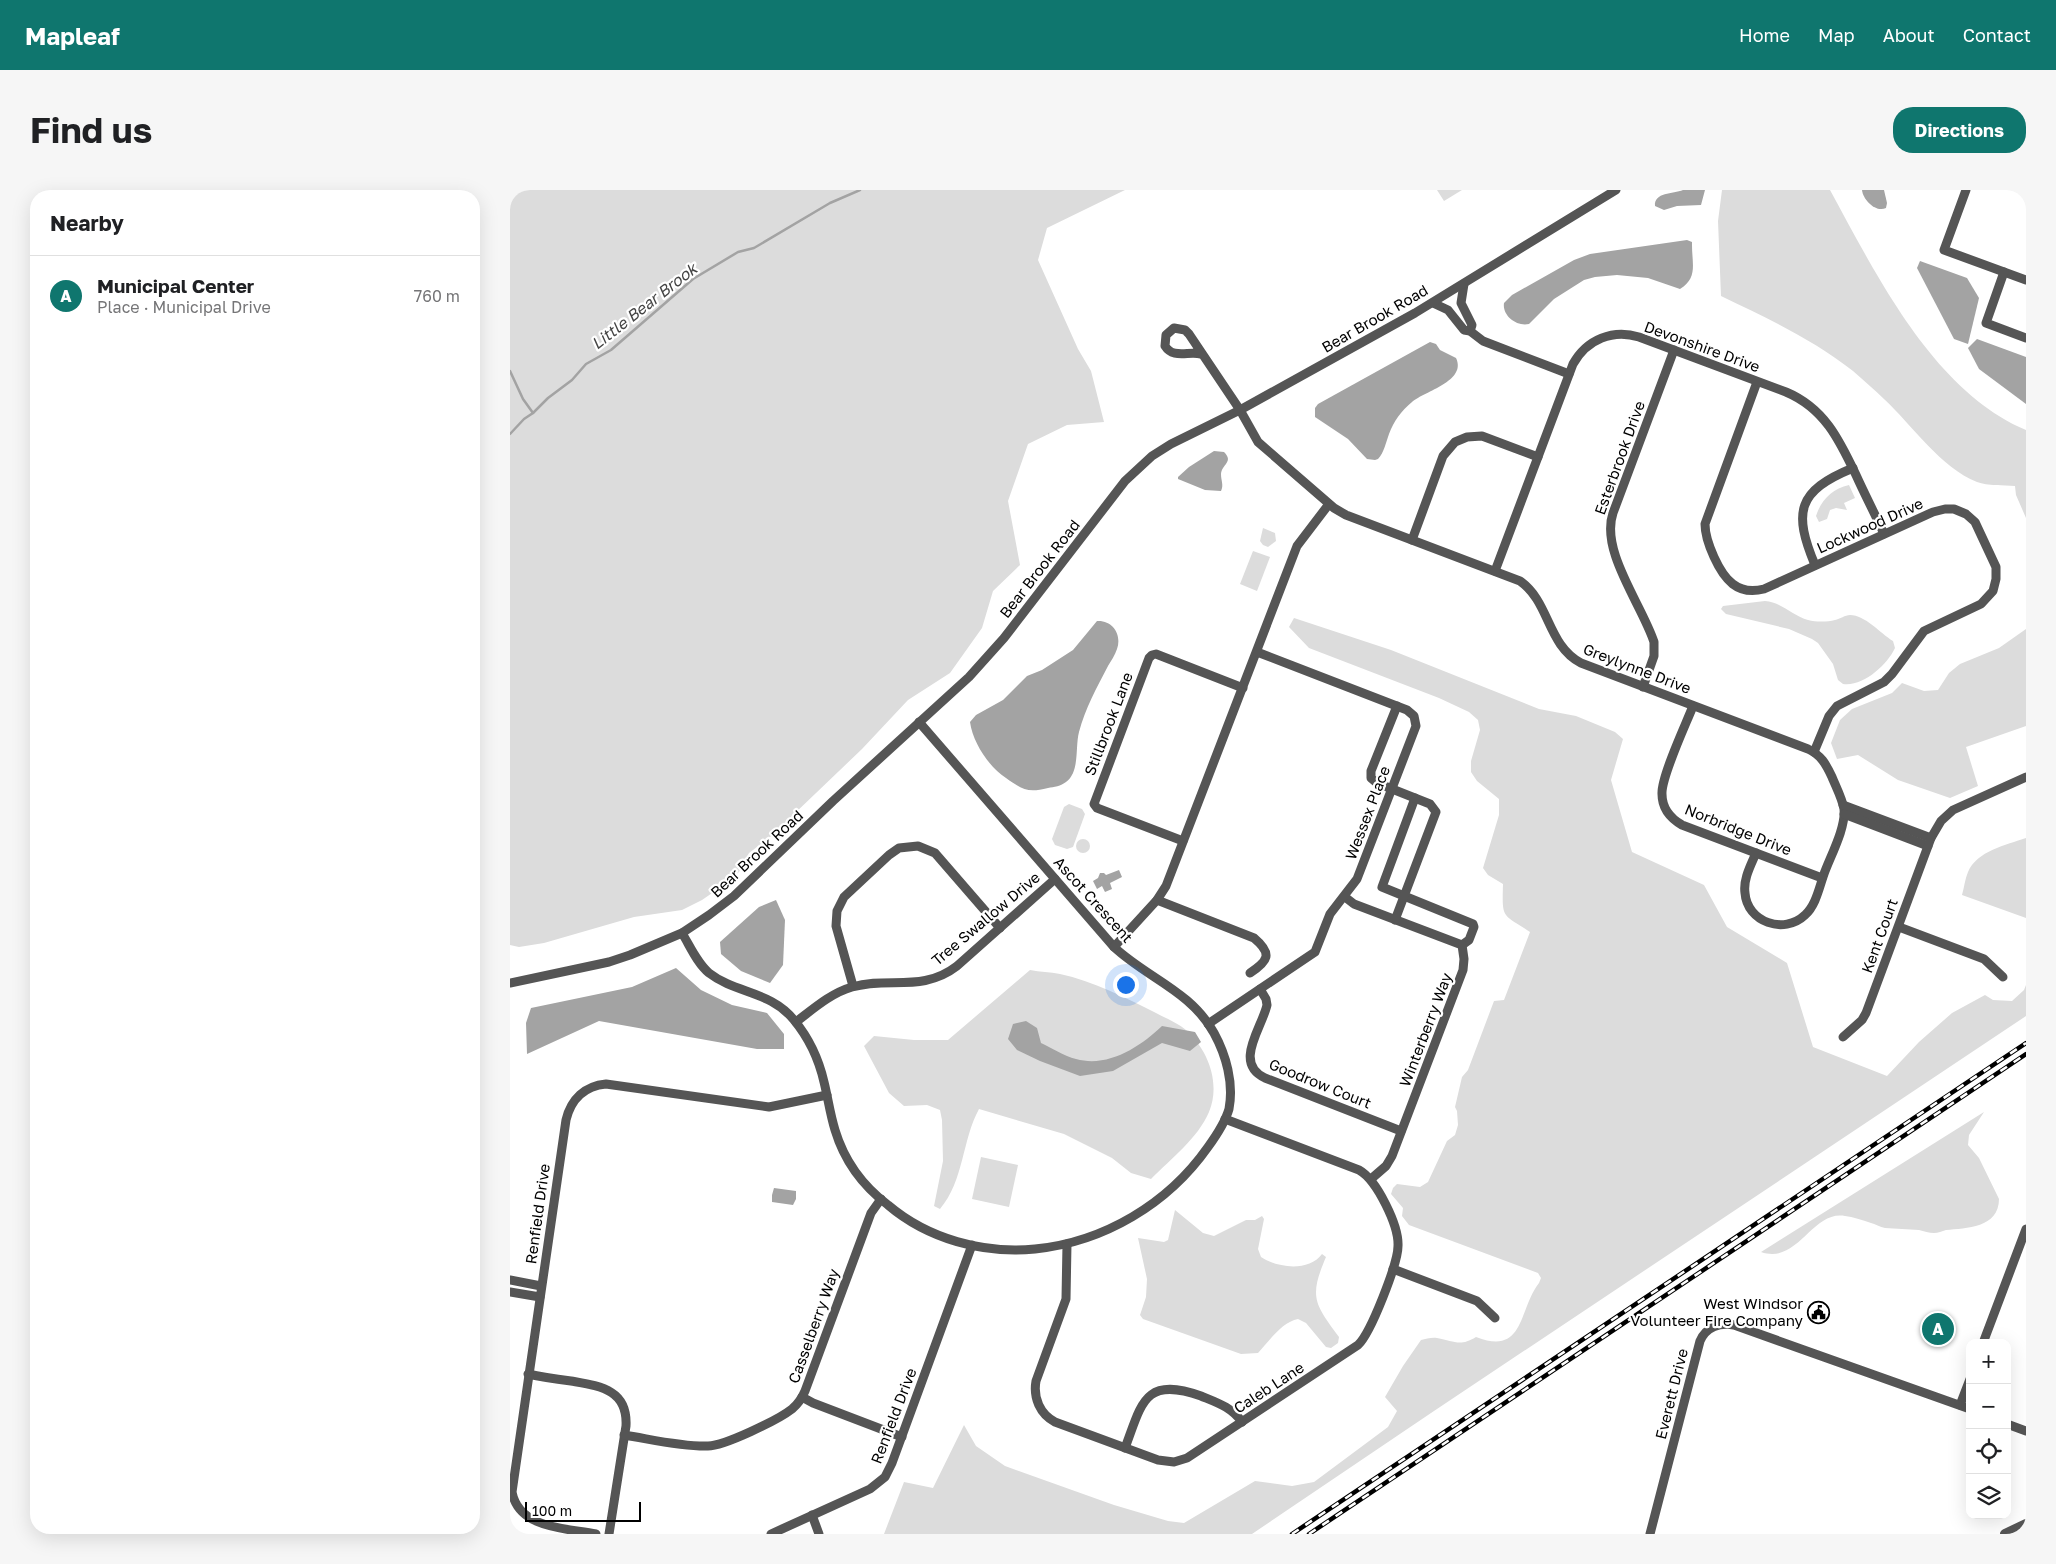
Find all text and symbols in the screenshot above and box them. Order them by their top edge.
text: Mapleaf [25,21,120,50]
text: Home [1739,24,1790,46]
text: Map [1818,24,1855,46]
text: About [1883,24,1935,46]
text: Contact [1963,24,2031,46]
button: Directions [1893,107,2026,153]
text: Find us [30,109,152,151]
text: Nearby [50,210,124,236]
water label: Little Bear Brook [587,257,702,353]
text: Municipal Center [97,274,254,297]
street label: Bear Brook Road [1318,280,1431,356]
text: A [60,286,72,306]
text: 760 m [414,286,460,306]
text: Place · Municipal Drive [97,297,271,317]
street label: Devonshire Drive [1642,317,1763,375]
street label: Esterbrook Drive [1590,398,1648,517]
street label: Lockwood Drive [1814,493,1926,557]
street label: Bear Brook Road [995,516,1083,621]
street label: Greylynne Drive [1581,639,1694,697]
street label: Stillbrook Lane [1080,669,1136,778]
street label: Wessex Place [1341,763,1393,862]
street label: Norbridge Drive [1682,799,1795,859]
street label: Bear Brook Road [706,806,806,901]
street label: Ascot Crescent [1050,853,1137,946]
street label: Tree Swallow Drive [927,867,1043,969]
street label: Kent Court [1857,896,1901,975]
street label: Winterberry Way [1395,970,1455,1089]
your location [1113,972,1139,998]
street label: Goodrow Court [1267,1054,1374,1112]
street label: Renfield Drive [521,1162,553,1265]
street label: Casselberry Way [784,1265,842,1385]
place label: West Windsor Volunteer Fire Company [1630,1294,1804,1329]
public building icon: West Windsor Volunteer Fire Company [1807,1301,1831,1325]
pin: A [1922,1310,1954,1348]
map controls [1966,1339,2011,1519]
button: + [1966,1339,2011,1384]
street label: Everett Drive [1651,1346,1691,1441]
street label: Caleb Lane [1230,1358,1307,1417]
street label: Renfield Drive [867,1365,920,1466]
button: − [1966,1384,2011,1429]
button: locate [1966,1429,2011,1474]
button: layers [1966,1474,2011,1519]
scale bar [525,1499,641,1522]
text: 100 m [532,1502,572,1519]

